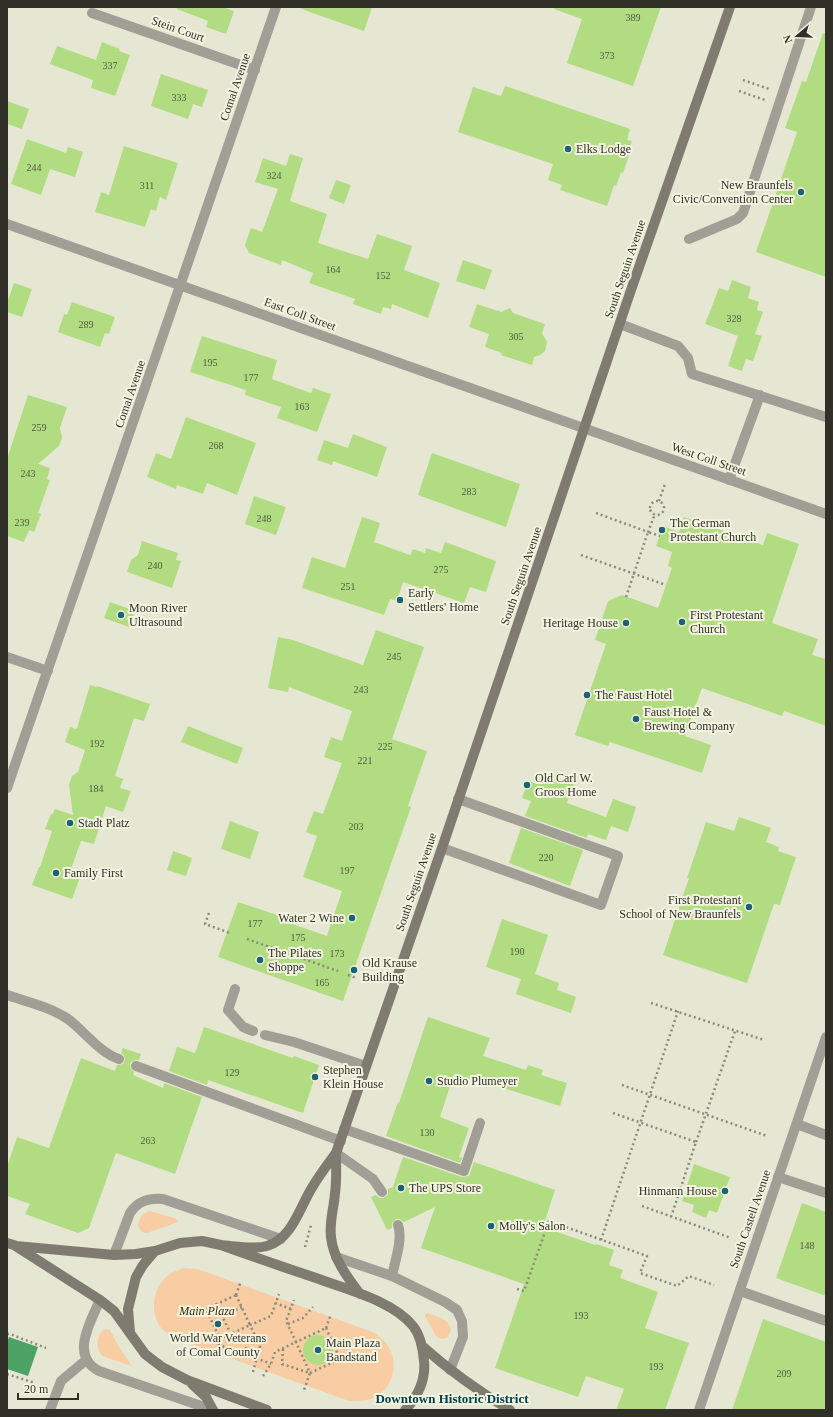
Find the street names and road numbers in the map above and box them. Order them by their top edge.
street label: Stein Court [150,13,207,45]
street label: Comal Avenue [217,51,253,123]
street label: South Seguin Avenue [602,218,648,320]
street label: East Coll Street [262,295,338,334]
street label: Comal Avenue [112,358,148,430]
street label: West Coll Street [670,440,749,479]
street label: South Seguin Avenue [498,525,544,627]
street label: South Seguin Avenue [393,831,439,933]
street label: South Castell Avenue [727,1168,773,1270]

